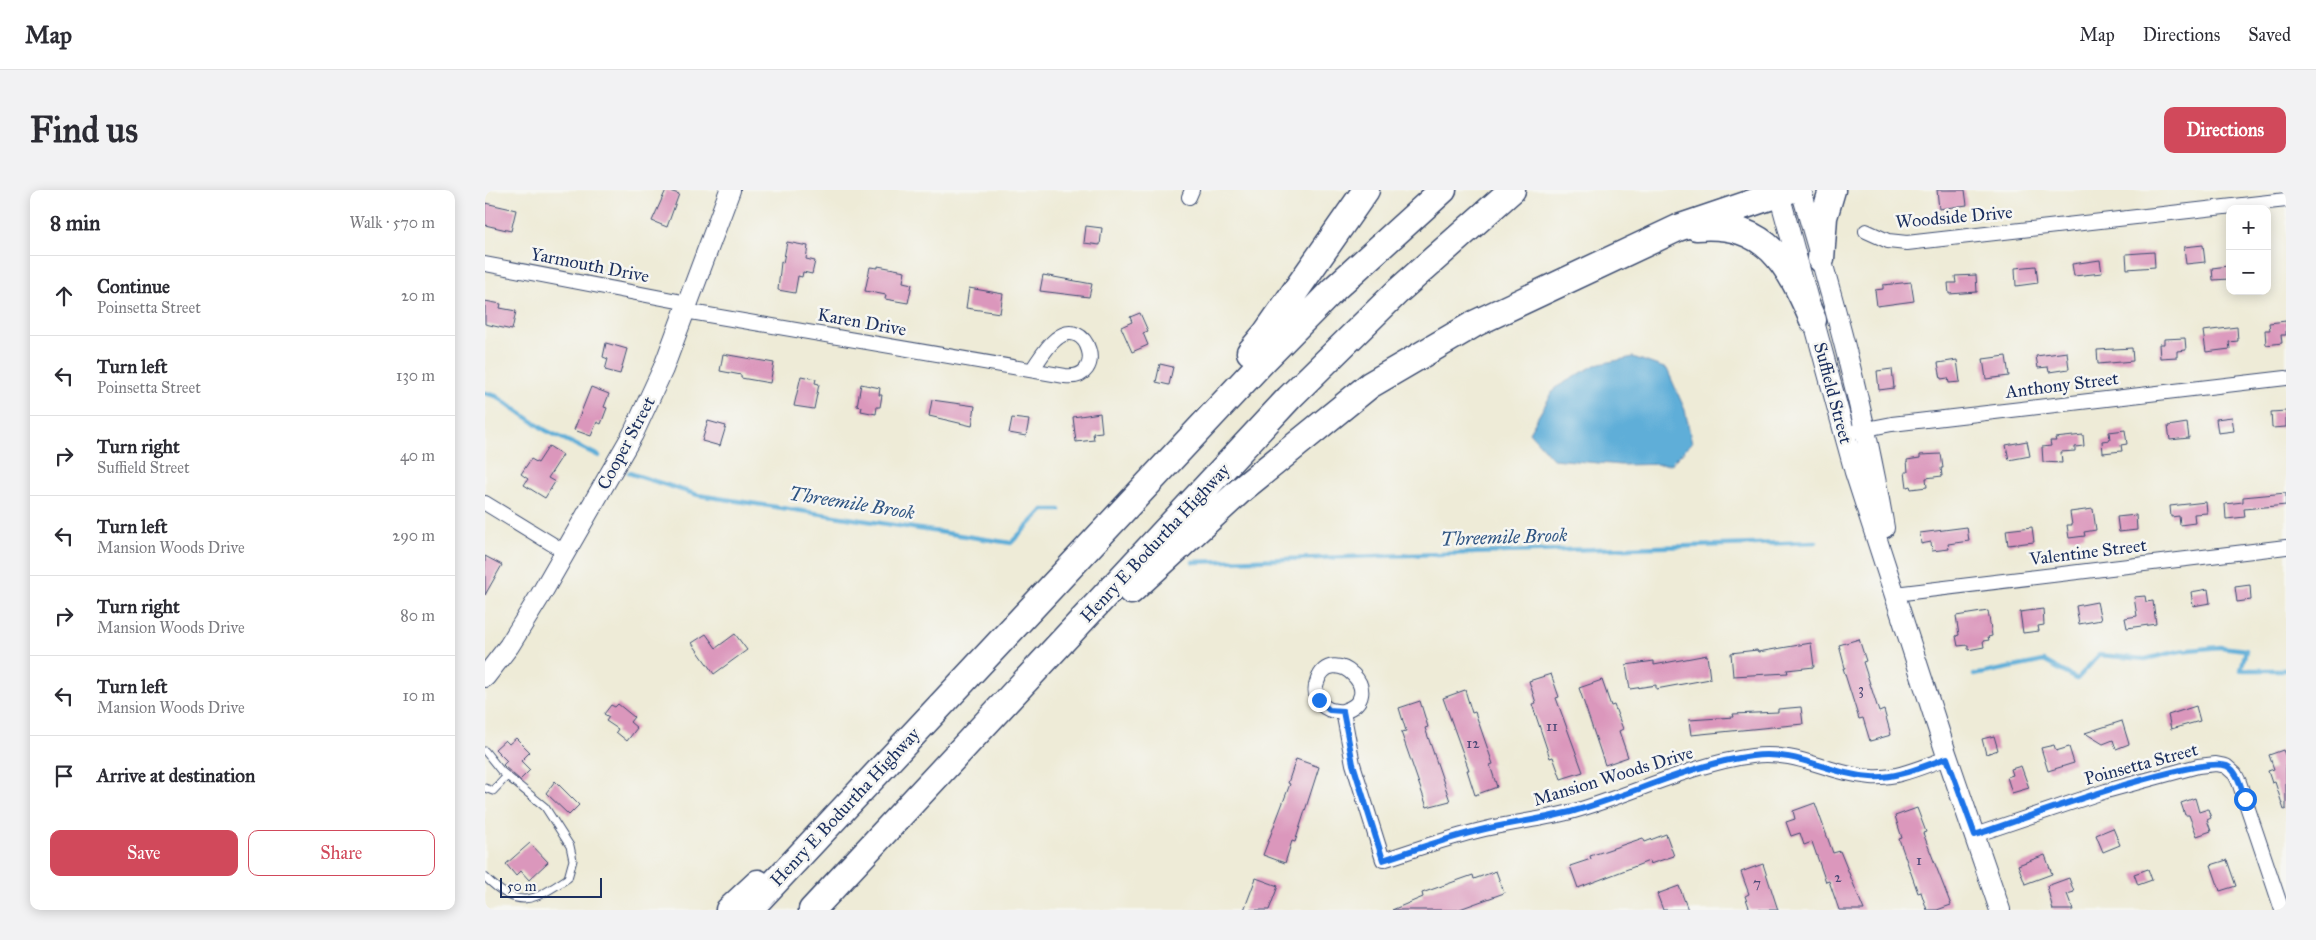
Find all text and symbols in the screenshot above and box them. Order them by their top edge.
text: Map [25,20,72,50]
text: Map [2079,24,2115,46]
text: Directions [2143,24,2220,46]
text: Saved [2248,24,2291,46]
button: Directions [2164,107,2286,153]
text: Find us [30,109,138,152]
street label: Woodside Drive [1895,201,2013,233]
map controls [2226,205,2271,295]
button: + [2226,205,2271,250]
text: 8 min [50,210,100,236]
text: Walk · 570 m [350,213,435,232]
street label: Yarmouth Drive [529,243,651,287]
button: − [2226,250,2271,295]
text: Continue [97,275,170,298]
icon: ahead [50,282,78,310]
text: 20 m [401,286,435,305]
text: Poinsetta Street [97,298,201,317]
street label: Karen Drive [816,303,908,341]
street label: Suffield Street [1809,340,1857,447]
text: Turn left [97,355,167,378]
icon: left [50,362,78,390]
text: 130 m [396,366,435,385]
street label: Anthony Street [2003,367,2120,403]
text: Poinsetta Street [97,378,201,397]
street label: Cooper Street [592,392,660,493]
text: Turn right [97,435,180,458]
icon: right [50,442,78,470]
text: 40 m [400,446,435,465]
text: Suffield Street [97,458,190,477]
street label: Henry E Bodurtha Highway [1076,459,1235,628]
water label: Threemile Brook [788,482,917,524]
text: Turn left [97,515,167,538]
icon: left [50,522,78,550]
water label: Threemile Brook [1440,523,1568,551]
text: 290 m [392,526,435,545]
street label: Valentine Street [2027,534,2148,570]
text: Mansion Woods Drive [97,538,245,557]
text: Turn right [97,595,180,618]
icon: right [50,602,78,630]
text: 80 m [400,606,435,625]
text: Mansion Woods Drive [97,618,245,637]
text: Turn left [97,675,167,698]
house number: 3 [1858,680,1864,698]
icon: left [50,682,78,710]
text: 10 m [403,686,435,705]
route end [1308,689,1331,712]
text: Mansion Woods Drive [97,698,245,717]
house number: 11 [1546,717,1558,735]
street label: Henry E Bodurtha Highway [766,723,925,892]
house number: 12 [1466,734,1480,752]
street label: Poinsetta Street [2082,738,2201,790]
street label: Mansion Woods Drive [1530,741,1696,811]
icon: arrive [50,762,78,790]
text: Arrive at destination [97,764,255,787]
route start [2234,788,2257,811]
button: Save [50,830,238,876]
button: Share [248,830,435,876]
house number: 1 [1916,851,1922,869]
house number: 2 [1834,868,1842,886]
house number: 7 [1753,874,1761,892]
scale bar [500,875,603,898]
text: 50 m [507,878,536,895]

